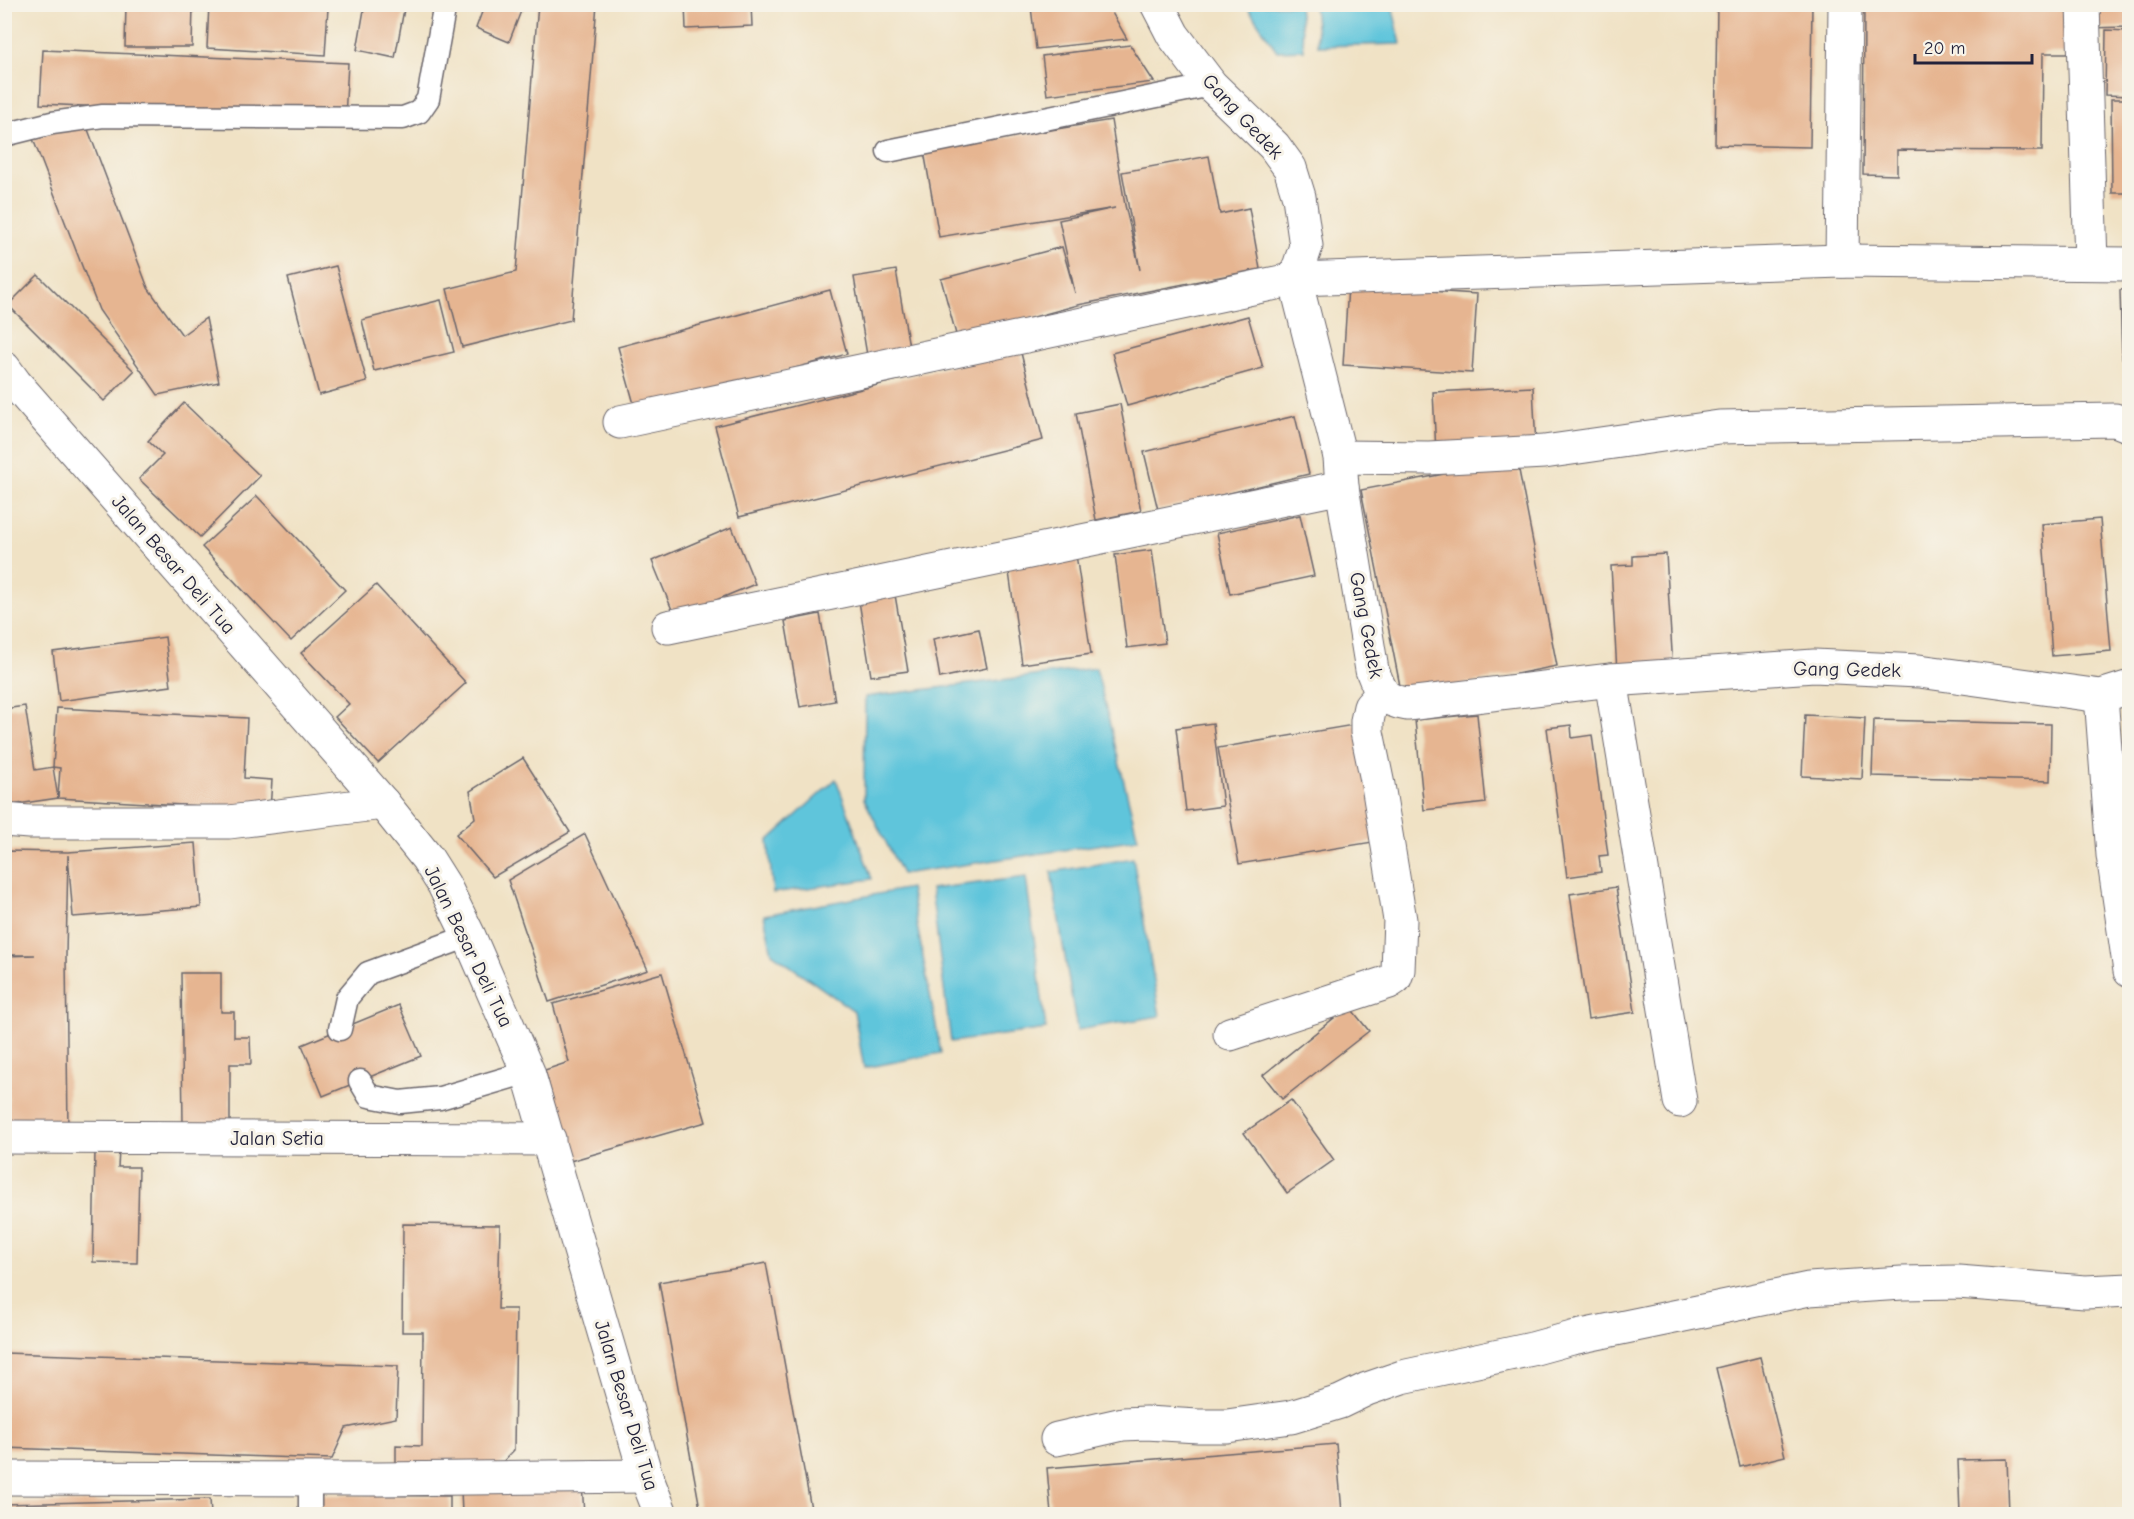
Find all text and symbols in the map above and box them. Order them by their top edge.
scale bar [1915,27,2032,65]
text: 20 m [1924,38,1965,59]
street label: Gang Gedek [1198,69,1288,164]
street label: Jalan Besar Deli Tua [107,490,240,639]
street label: Gang Gedek [1345,570,1388,680]
street label: Gang Gedek [1793,657,1901,682]
street label: Jalan Besar Deli Tua [419,862,518,1031]
street label: Jalan Setia [230,1127,324,1150]
street label: Jalan Besar Deli Tua [590,1317,663,1493]

